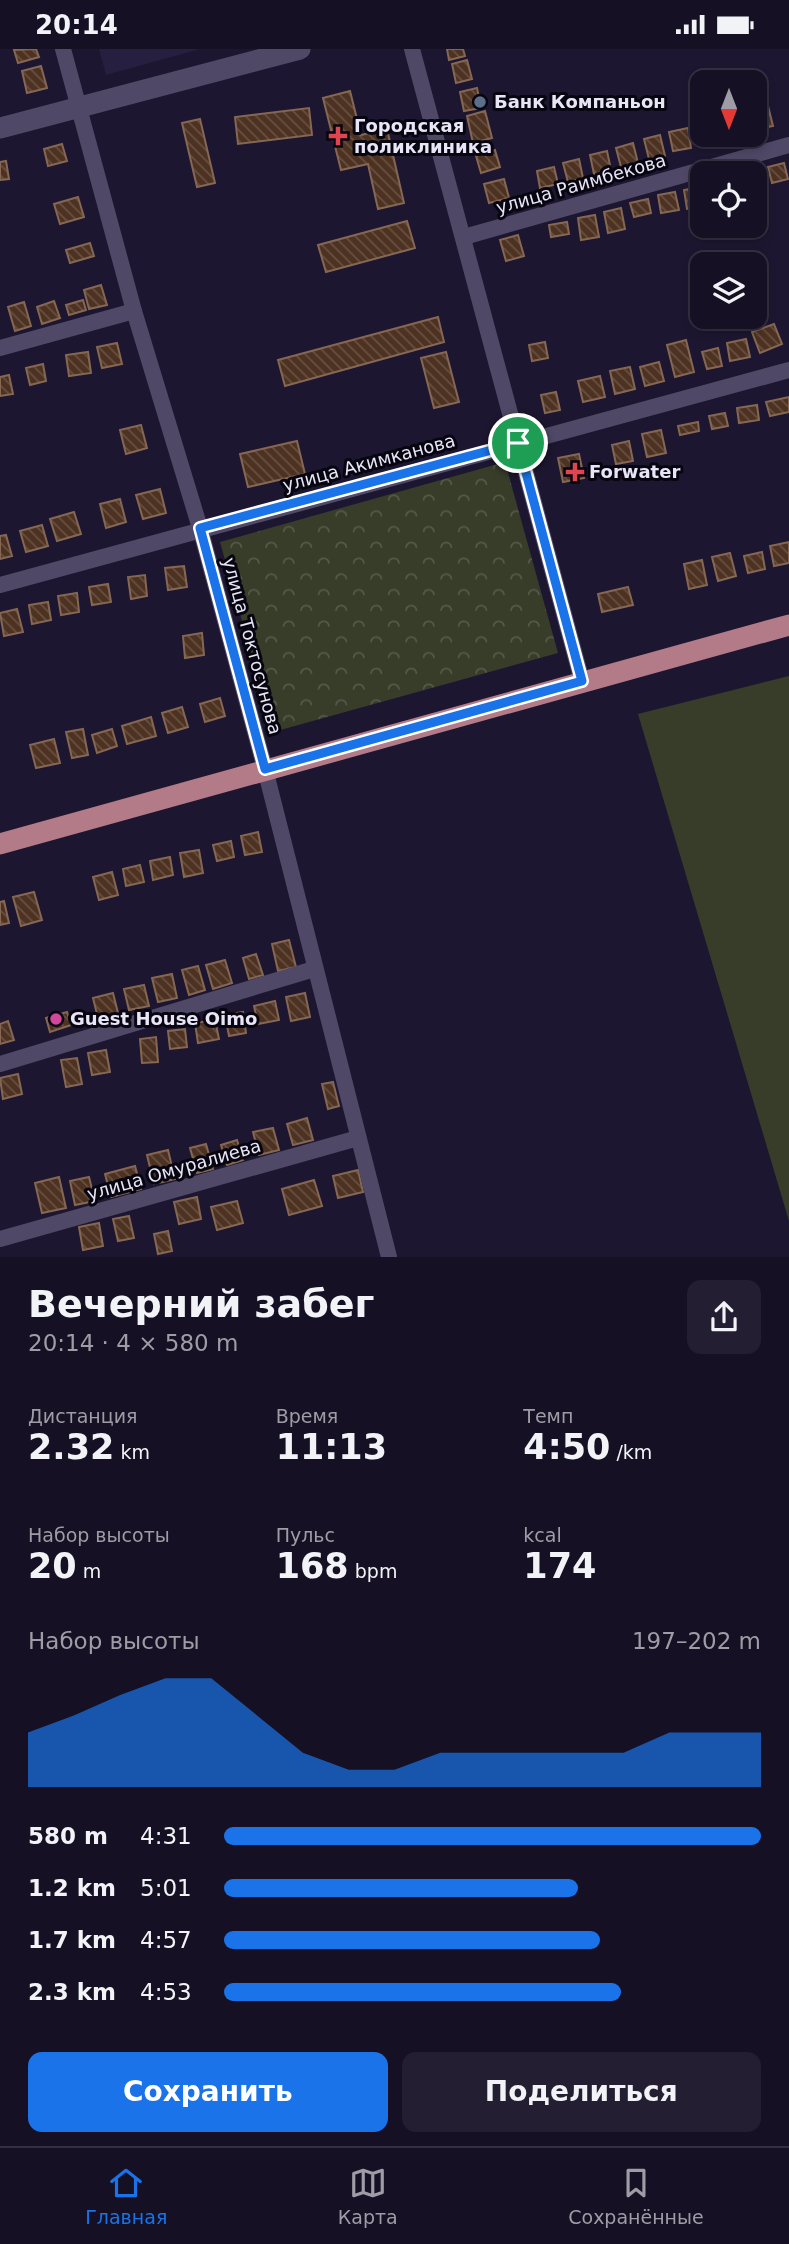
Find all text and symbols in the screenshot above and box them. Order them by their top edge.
text: 20:14 [35,10,118,40]
north arrow [690,70,766,147]
map controls [690,70,767,329]
place label: Банк Компаньон [494,91,666,112]
marker: Банк Компаньон [472,94,488,110]
place label: Городская поликлиника [354,115,492,157]
marker: Городская поликлиника [328,126,348,146]
street label: улица Раимбекова [494,149,668,218]
button: locate [690,161,767,238]
button: layers [690,252,767,329]
pin [488,413,548,473]
icon: arrive [499,424,537,462]
street label: улица Акимканова [280,429,457,496]
place label: Forwater [589,461,680,482]
marker: Forwater [567,464,583,480]
street label: улица Токтосунова [219,555,286,737]
place label: Guest House Oimo [70,1008,257,1029]
marker: Guest House Oimo [48,1011,64,1027]
street label: улица Омуралиева [85,1135,263,1204]
button: share [687,1280,761,1354]
text: Вечерний забег [28,1282,374,1326]
text: 20:14 · 4 × 580 m [28,1330,238,1356]
text: Дистанция [28,1405,137,1427]
text: Время [276,1405,338,1427]
text: Темп [523,1405,573,1427]
text: 2.32 [28,1427,114,1467]
text: 11:13 [276,1427,387,1467]
text: 4:50 [523,1427,610,1467]
text: km [114,1441,150,1463]
text: /km [610,1441,652,1463]
text: Набор высоты [28,1524,170,1546]
text: Пульс [276,1524,335,1546]
text: kcal [523,1524,562,1546]
text: 20 [28,1546,77,1586]
text: 168 [276,1546,349,1586]
text: 174 [523,1546,596,1586]
text: m [77,1560,101,1582]
text: bpm [349,1560,397,1582]
text: Набор высоты [28,1628,200,1654]
text: 197–202 m [632,1628,761,1654]
text: 580 m [28,1823,108,1849]
text: 4:31 [140,1823,192,1849]
text: 1.2 km [28,1875,116,1901]
text: 5:01 [140,1875,192,1901]
text: 1.7 km [28,1927,116,1953]
text: 4:57 [140,1927,192,1953]
text: 2.3 km [28,1979,116,2005]
text: 4:53 [140,1979,192,2005]
button: Сохранить [28,2052,388,2132]
button: Поделиться [402,2052,761,2132]
tab: Главная [85,2164,167,2228]
tab: Карта [338,2164,398,2228]
tab: Сохранённые [568,2164,704,2228]

